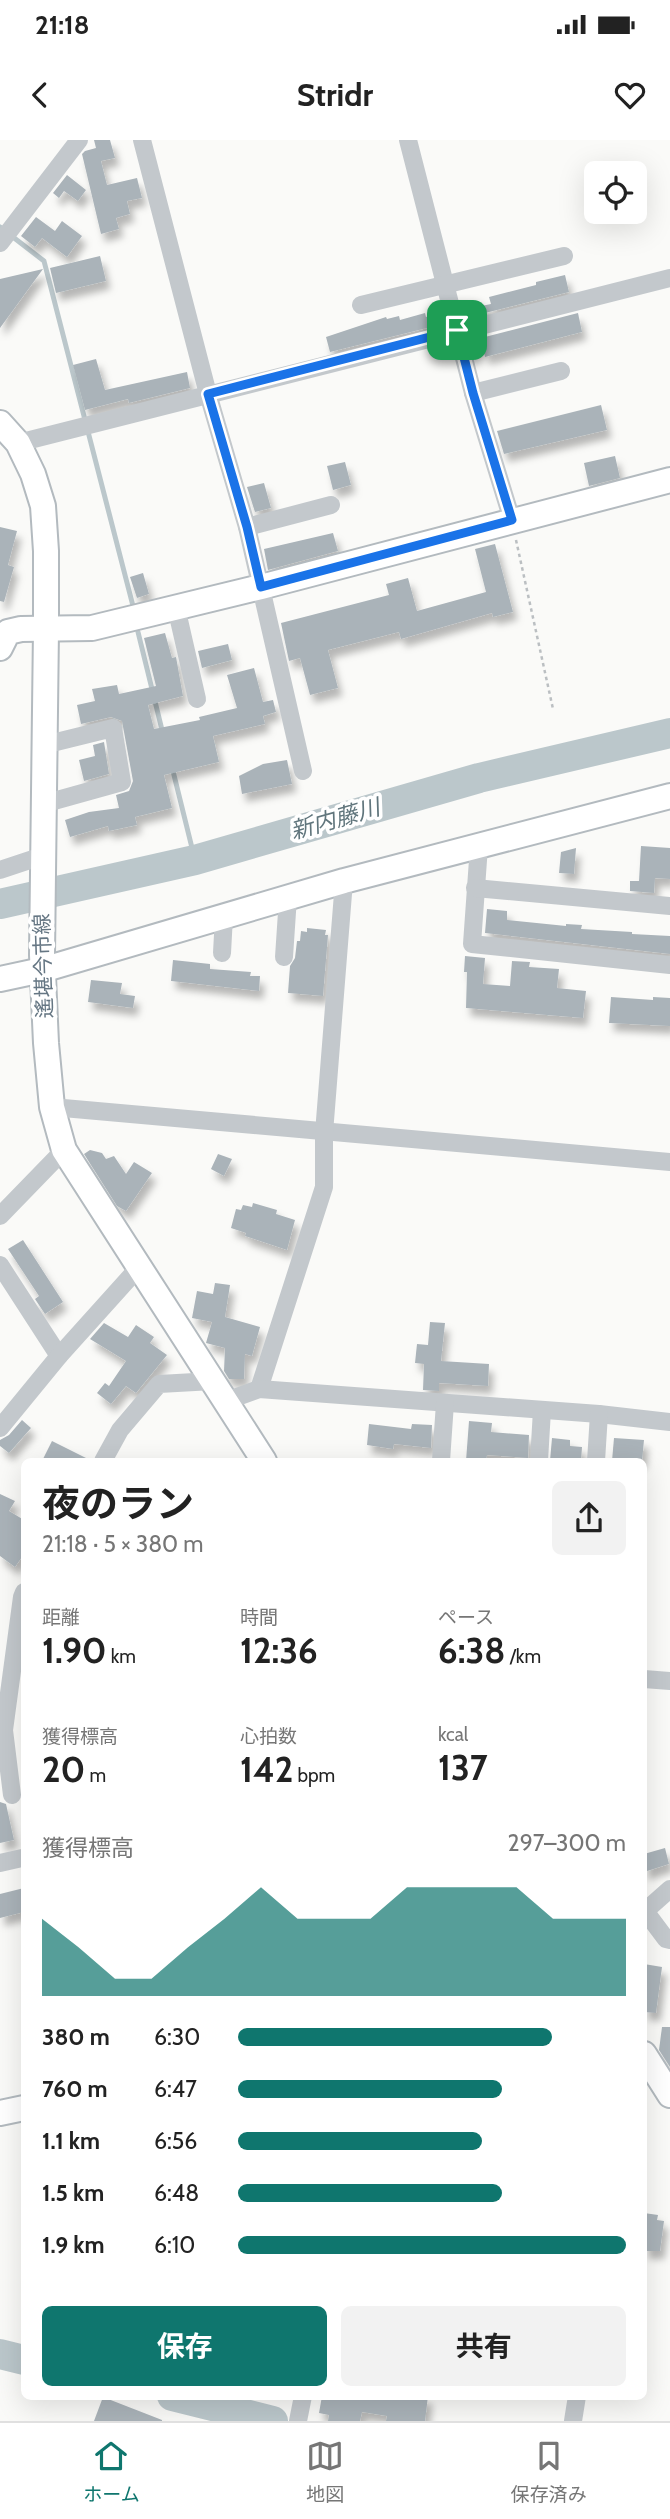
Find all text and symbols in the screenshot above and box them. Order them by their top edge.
text: 21:18 [35,9,89,41]
text: Stridr [297,75,373,114]
icon: back [21,76,59,114]
icon: heart [611,76,649,114]
map controls [584,161,647,224]
button: locate [584,161,647,224]
pin [427,300,487,360]
icon: arrive [438,311,476,349]
water label: 新内藤川 [287,792,386,845]
street label: 遙堪今市線 [29,913,57,1019]
text: 夜のラン [42,1480,194,1527]
button: share [552,1481,626,1555]
text: 21:18 · 5 × 380 m [42,1530,204,1558]
text: 距離 [42,1606,80,1629]
text: 時間 [240,1606,278,1629]
text: ペース [438,1606,494,1629]
text: 1.90 [42,1629,107,1672]
text: 12:36 [240,1629,318,1672]
text: 6:38 [438,1629,505,1672]
text: km [107,1645,136,1668]
text: /km [505,1645,541,1668]
text: kcal [438,1723,468,1746]
text: 獲得標高 [42,1725,118,1748]
text: 心拍数 [240,1725,297,1748]
text: 137 [438,1746,488,1789]
text: 20 [42,1748,85,1791]
text: 142 [240,1748,293,1791]
text: m [85,1764,106,1787]
text: bpm [293,1764,335,1787]
text: 297–300 m [508,1829,626,1857]
text: 獲得標高 [42,1834,134,1862]
text: 380 m [42,2023,110,2051]
text: 6:30 [154,2023,200,2051]
text: 760 m [42,2075,108,2103]
text: 6:47 [154,2075,197,2103]
text: 1.1 km [42,2127,100,2155]
text: 6:56 [154,2127,197,2155]
text: 1.5 km [42,2179,104,2207]
text: 6:48 [154,2179,199,2207]
text: 1.9 km [42,2231,105,2259]
text: 6:10 [154,2231,195,2259]
button: 保存 [42,2306,327,2386]
button: 共有 [341,2306,626,2386]
tab: ホーム [83,2437,140,2506]
tab: 地図 [306,2437,344,2506]
tab: 保存済み [511,2437,587,2506]

